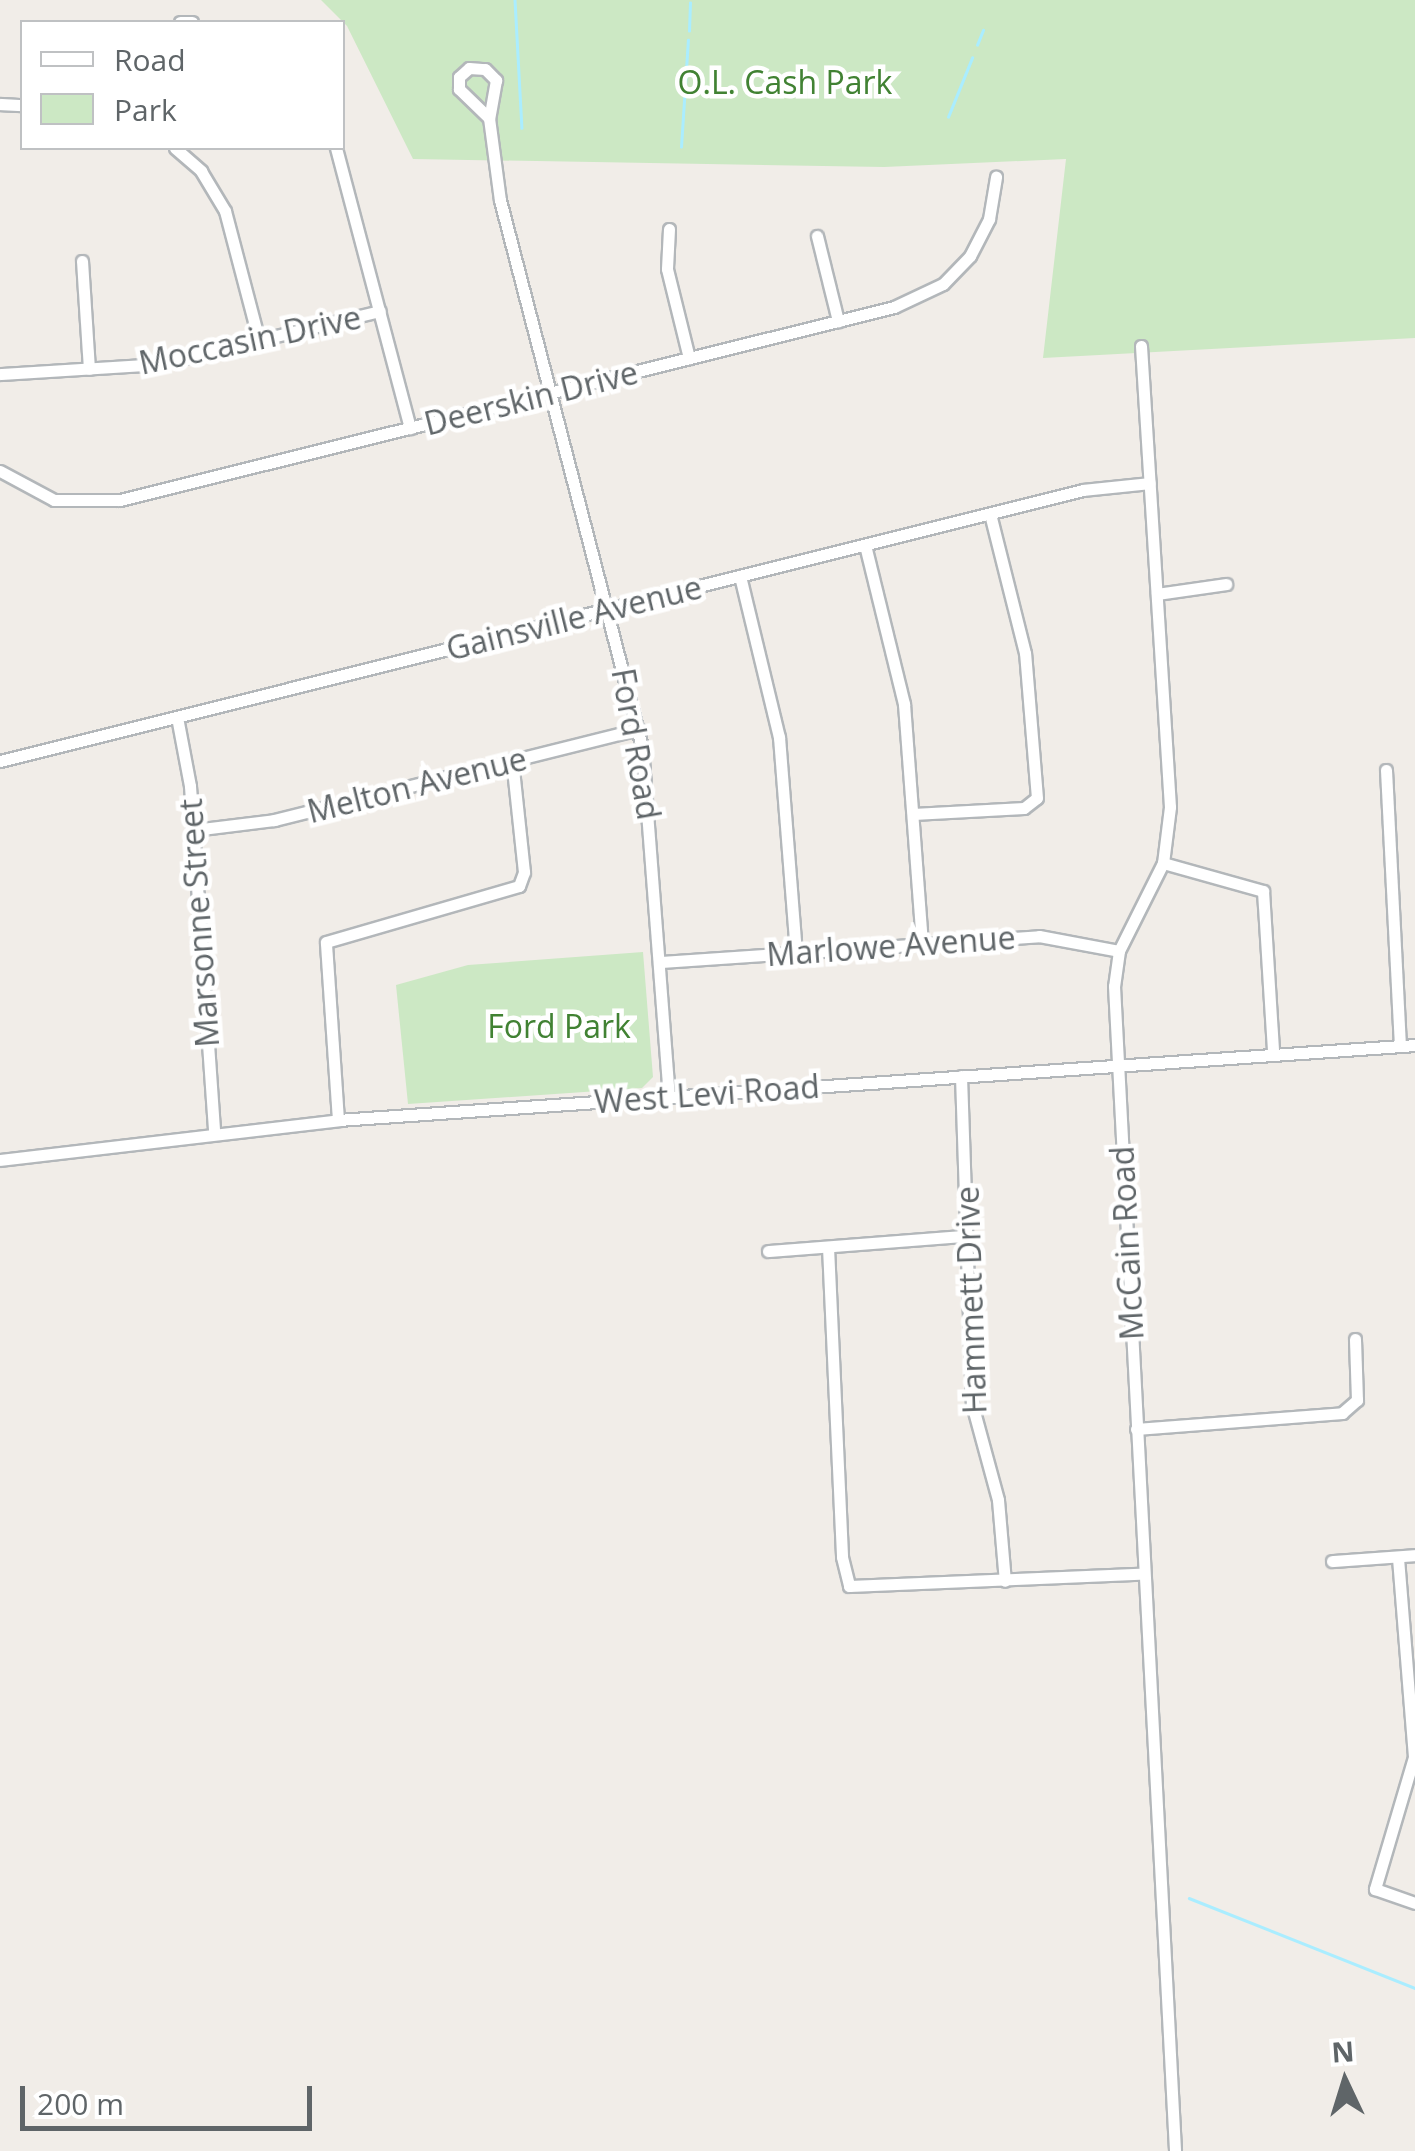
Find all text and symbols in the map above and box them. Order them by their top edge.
legend [20,20,345,150]
text: Road [114,39,186,80]
park label: O.L. Cash Park [678,63,892,101]
text: Park [114,89,177,130]
street label: Moccasin Drive [135,298,365,382]
street label: Deerskin Drive [420,353,642,443]
street label: Gainsville Avenue [442,568,706,668]
street label: Ford Road [604,665,668,823]
street label: Melton Avenue [303,739,531,831]
street label: Marsonne Street [171,797,227,1049]
street label: Marlowe Avenue [765,918,1017,974]
park label: Ford Park [487,1007,631,1045]
street label: West Levi Road [593,1067,821,1121]
street label: McCain Road [1103,1145,1151,1341]
street label: Hammett Drive [948,1185,994,1415]
north arrow [1295,2031,1395,2131]
text: N [1330,2031,1356,2071]
scale bar [25,2066,318,2128]
text: 200 m [37,2083,124,2124]

